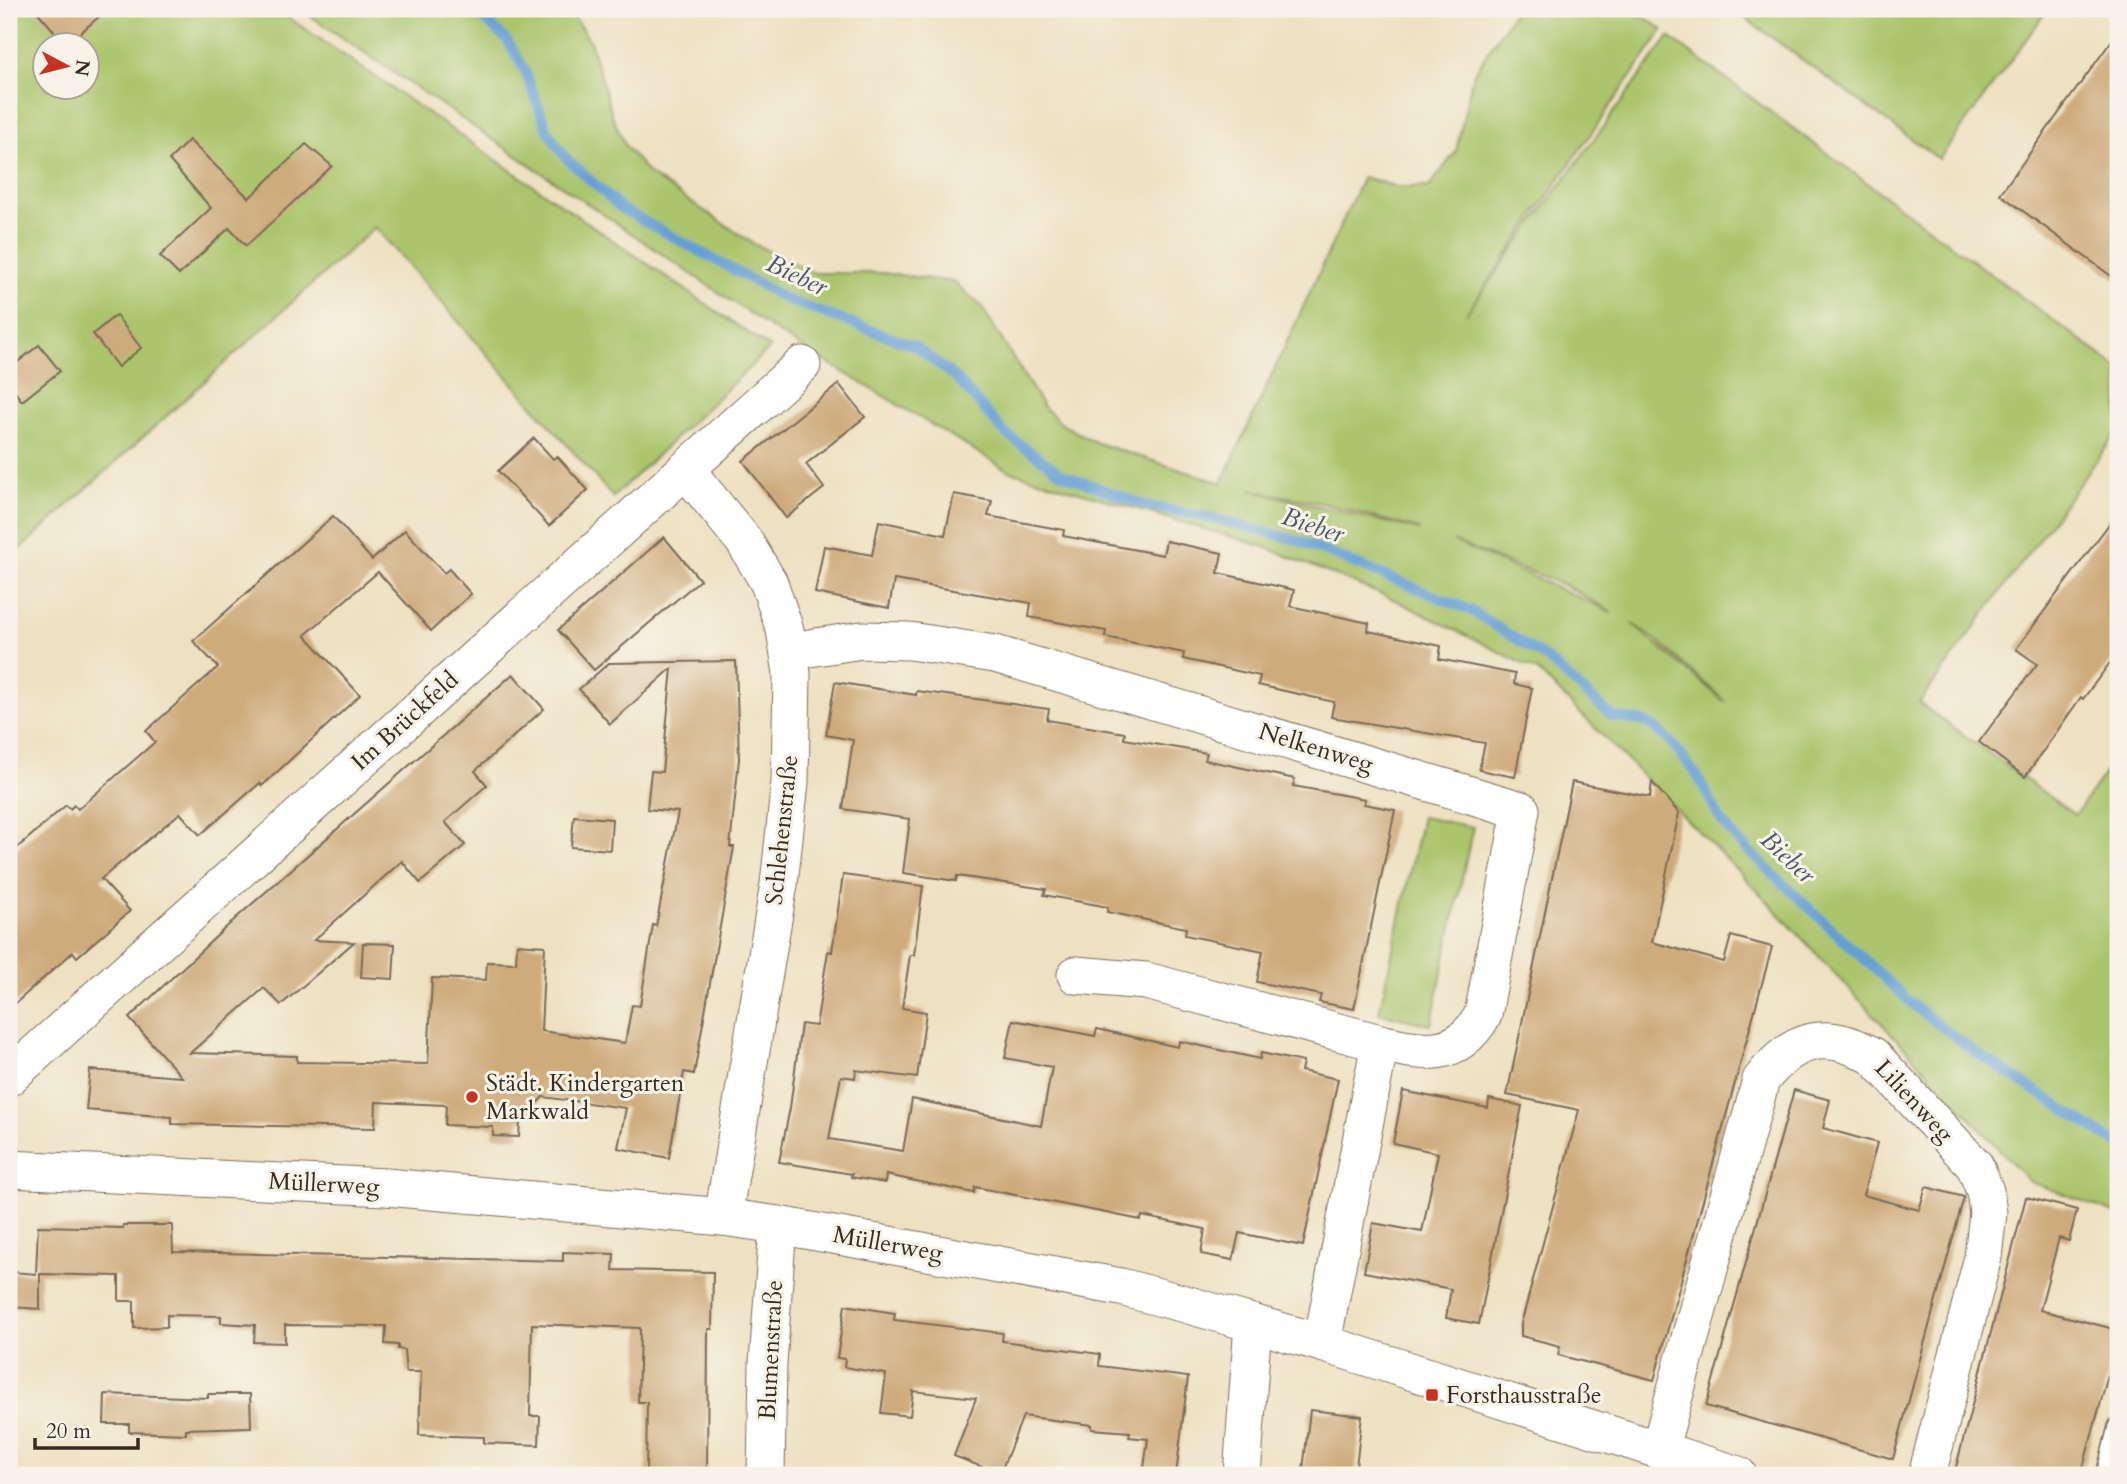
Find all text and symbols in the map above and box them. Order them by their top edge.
north arrow [32,32,102,102]
text: N [68,58,96,78]
water label: Bieber [761,246,835,305]
water label: Bieber [1277,499,1350,552]
street label: Im Brückfeld [344,664,466,778]
street label: Nelkenweg [1255,715,1378,781]
street label: Schlehenstraße [758,753,806,907]
water label: Bieber [1753,823,1824,892]
street label: Lilienweg [1867,1052,1961,1150]
place label: Städt. Kindergarten Markwald [486,1067,685,1128]
marker: Städt. Kindergarten Markwald [464,1089,480,1105]
street label: Müllerweg [268,1165,381,1203]
street label: Müllerweg [830,1218,946,1270]
street label: Blumenstraße [751,1279,791,1421]
place label: Forsthausstraße [1446,1379,1602,1412]
marker: Forsthausstraße [1424,1387,1440,1403]
scale bar [35,1407,138,1451]
text: 20 m [46,1417,91,1446]

